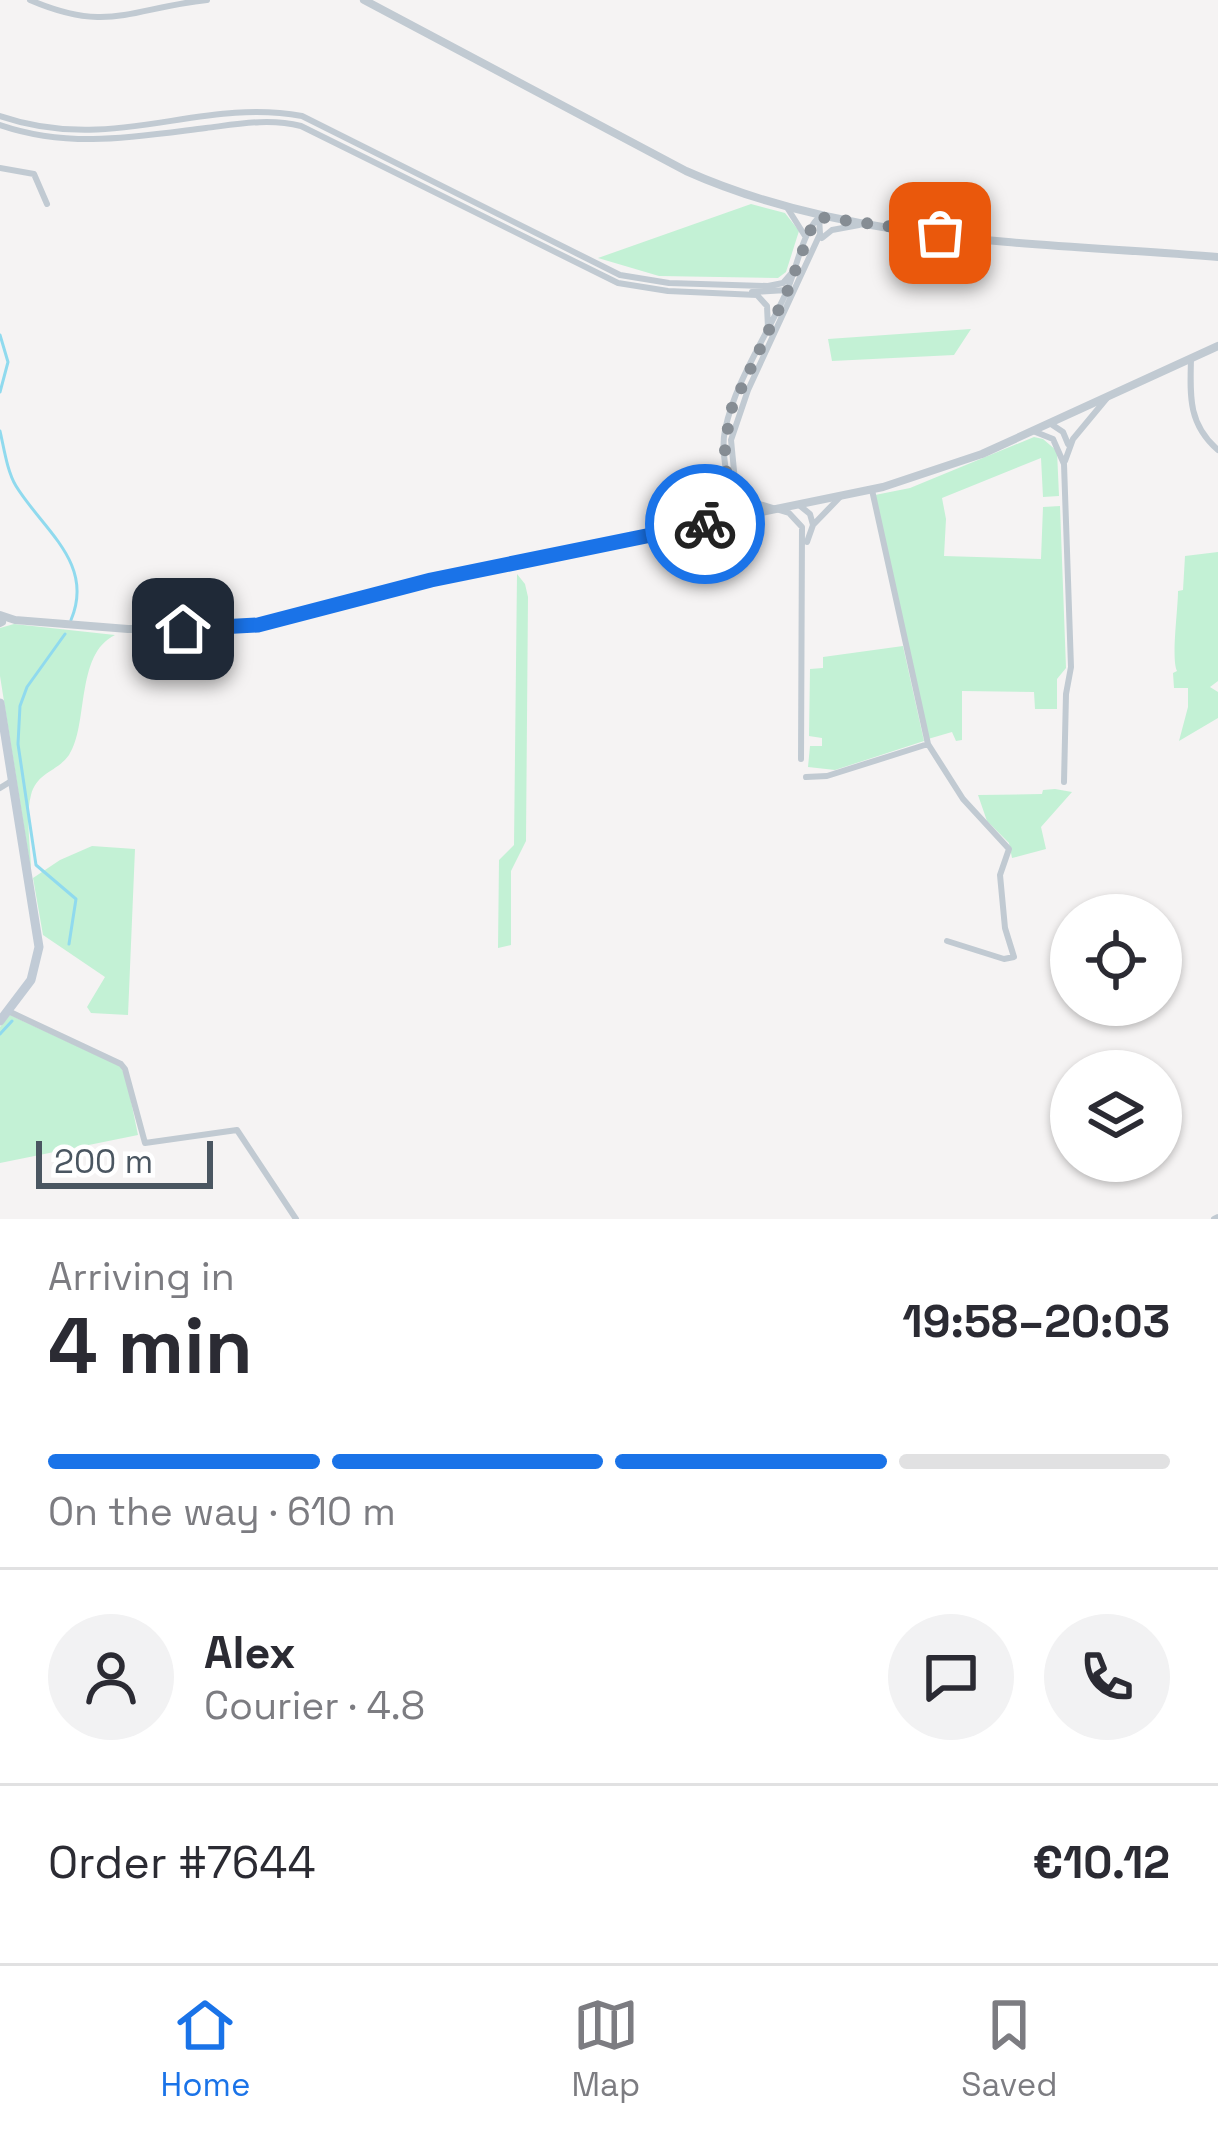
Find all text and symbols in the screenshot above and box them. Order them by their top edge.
pin [889,182,991,284]
icon: bag [907,200,973,266]
courier [645,464,765,584]
icon: bike [672,491,738,557]
pin [132,578,234,680]
icon: home [150,596,216,662]
map controls [1050,894,1182,1182]
button: locate [1050,894,1182,1026]
button: layers [1050,1050,1182,1182]
scale bar [36,1135,213,1188]
text: 200 m [54,1141,153,1183]
text: Arriving in [48,1252,235,1301]
text: 19:58–20:03 [902,1293,1170,1350]
text: 4 min [48,1296,253,1396]
text: On the way · 610 m [48,1487,396,1536]
button: person [48,1614,174,1740]
button: chat [888,1614,1014,1740]
button: phone [1044,1614,1170,1740]
text: Alex [204,1624,296,1681]
text: Courier · 4.8 [204,1681,425,1730]
text: Order #7644 [48,1834,316,1891]
text: €10.12 [1032,1834,1170,1891]
tab: Home [161,1992,250,2106]
tab: Map [571,1992,640,2106]
tab: Saved [961,1992,1057,2106]

